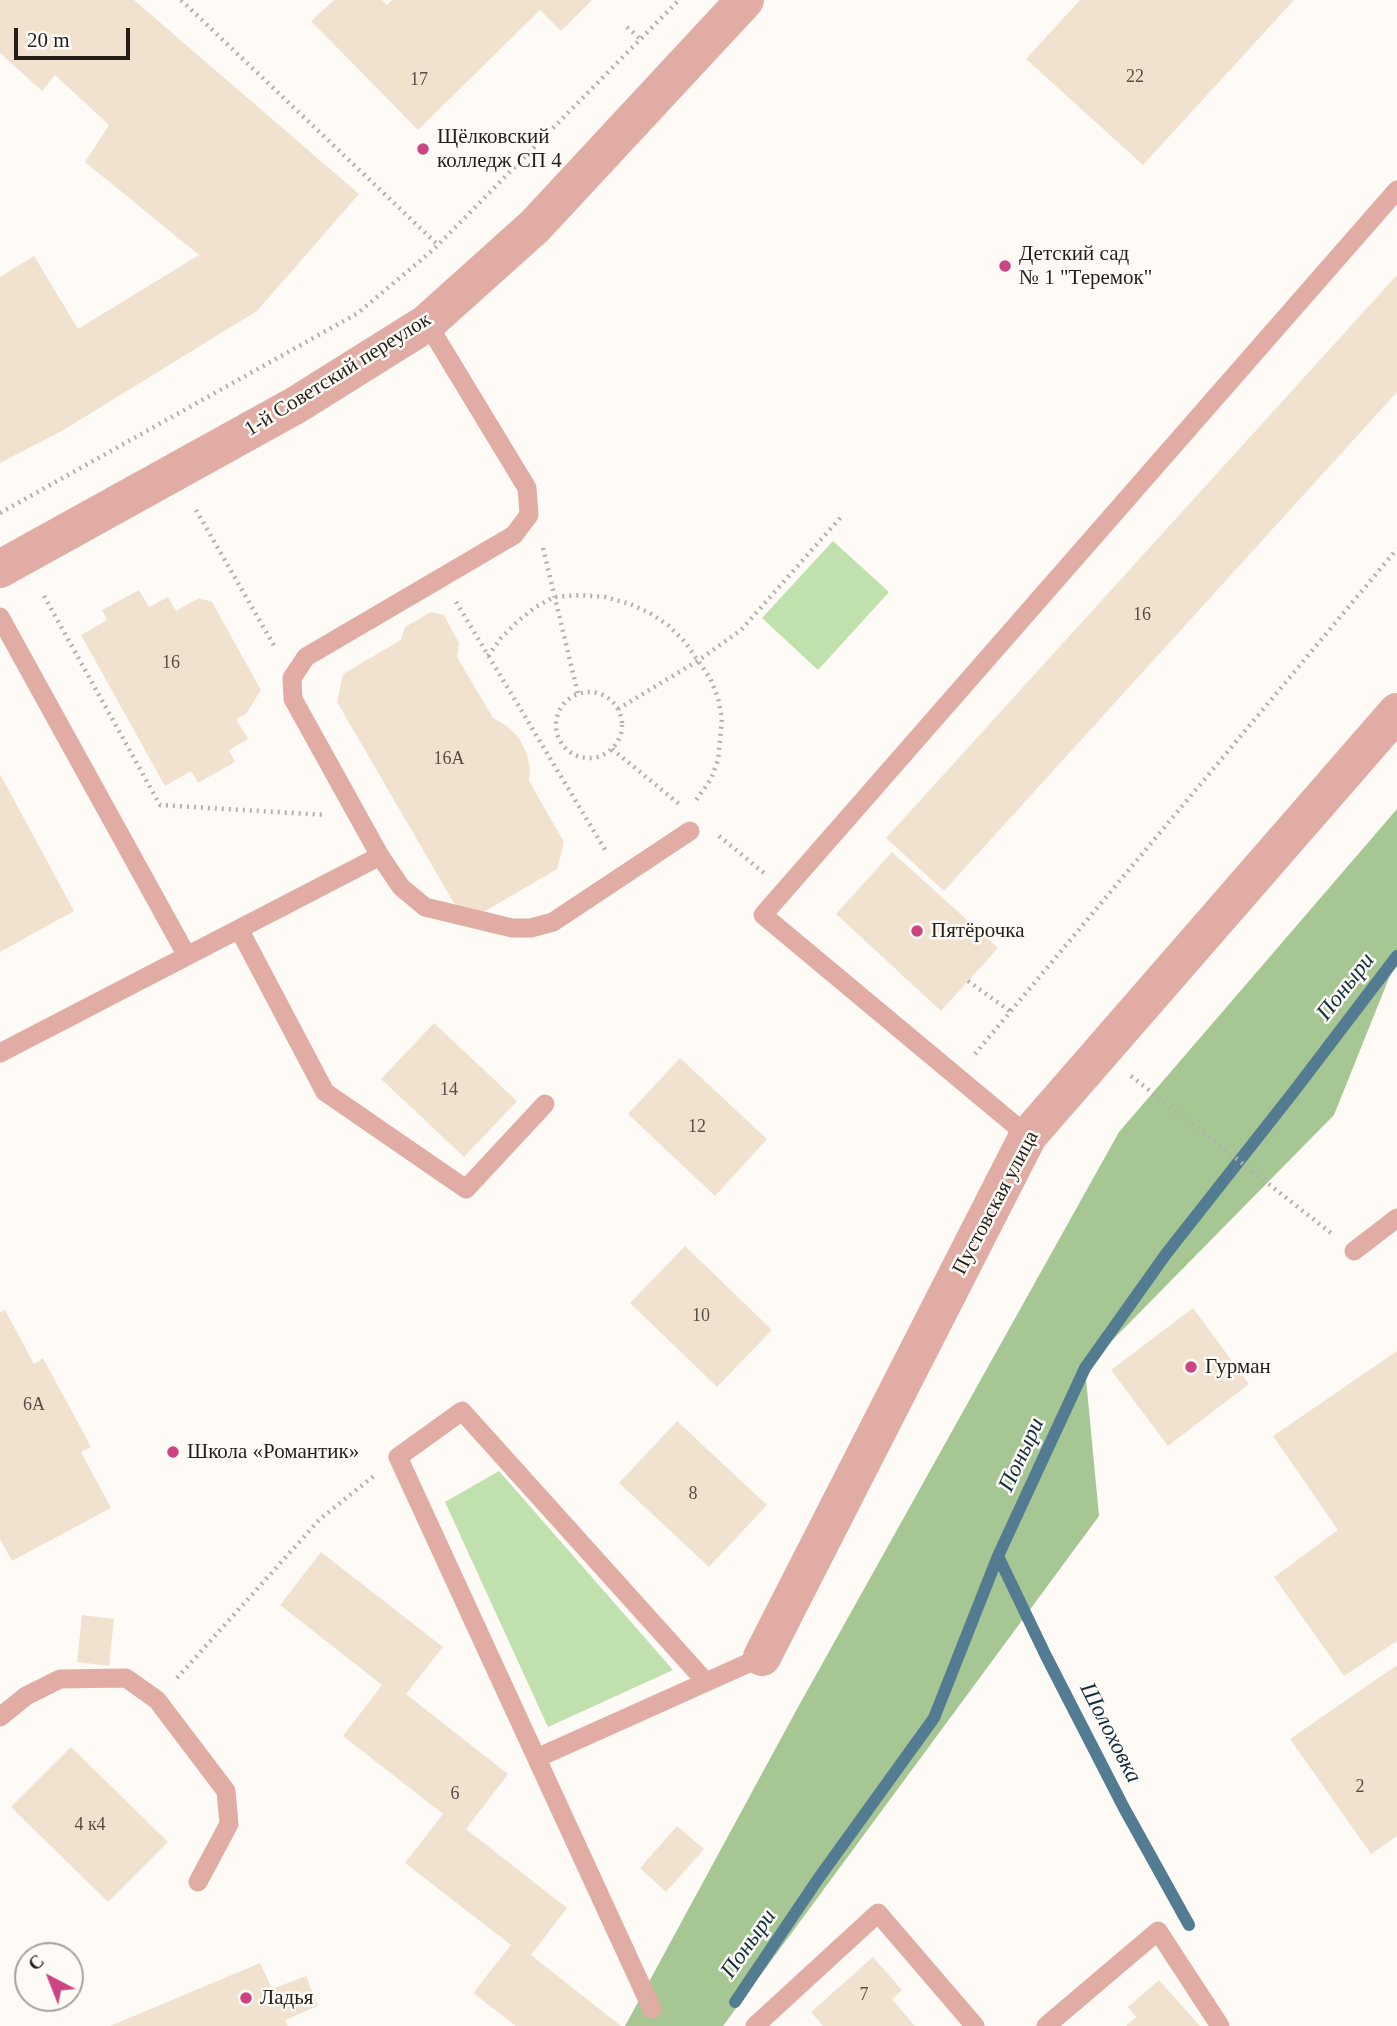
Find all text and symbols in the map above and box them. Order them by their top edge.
scale bar [18,14,133,58]
text: 20 m [27,28,70,52]
house number: 22 [1126,66,1144,88]
house number: 17 [410,69,428,91]
place label: Щёлковский колледж СП 4 [437,124,562,174]
marker: Щёлковский колледж СП 4 [415,141,431,157]
place label: Детский сад № 1 "Теремок" [1019,241,1152,291]
marker: Детский сад № 1 "Теремок" [997,258,1013,274]
street label: 1-й Советский переулок [240,307,436,443]
house number: 16 [1133,604,1151,626]
house number: 16 [162,652,180,674]
house number: 16А [434,748,464,770]
place label: Пятёрочка [931,918,1025,944]
marker: Пятёрочка [909,923,925,939]
water label: Поныри [1311,948,1381,1026]
house number: 14 [440,1079,458,1101]
house number: 12 [688,1116,706,1138]
street label: Пустовская улица [947,1127,1045,1279]
house number: 10 [692,1305,710,1327]
place label: Гурман [1205,1354,1271,1380]
marker: Гурман [1183,1359,1199,1375]
house number: 6А [23,1394,45,1416]
water label: Поныри [993,1414,1051,1496]
place label: Школа «Романтик» [187,1439,359,1465]
marker: Школа «Романтик» [165,1444,181,1460]
house number: 8 [688,1483,698,1505]
water label: Шолоховка [1073,1678,1147,1788]
house number: 2 [1356,1776,1364,1798]
house number: 6 [450,1783,460,1805]
house number: 4 к4 [74,1814,106,1836]
water label: Поныри [715,1904,783,1984]
north arrow [14,1942,84,2012]
text: С [24,1950,48,1975]
house number: 7 [860,1984,868,2006]
place label: Ладья [260,1985,313,2011]
marker: Ладья [238,1990,254,2006]

